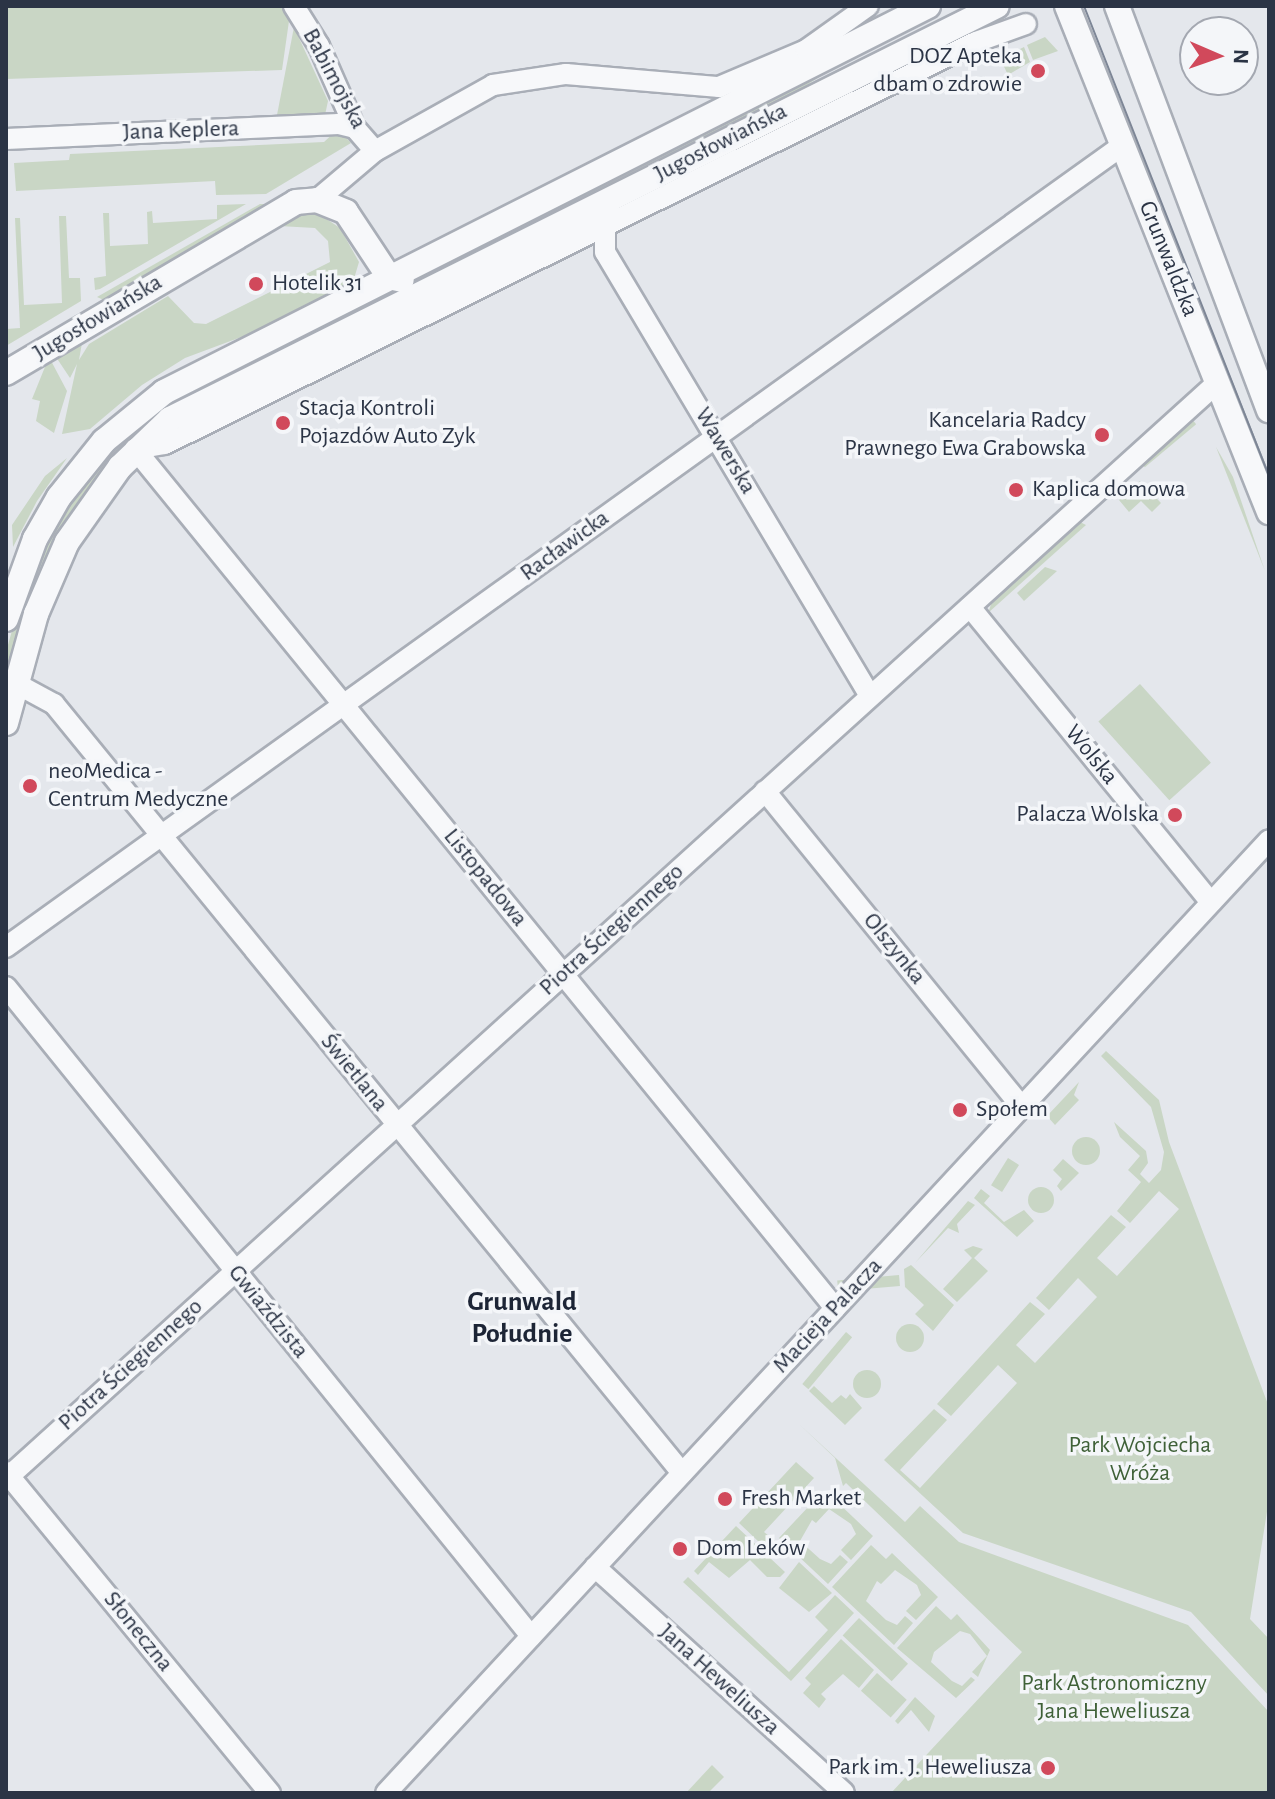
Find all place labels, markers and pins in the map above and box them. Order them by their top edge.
place label: DOZ Apteka dbam o zdrowie [873,43,1022,99]
marker: DOZ Apteka dbam o zdrowie [1029,62,1047,80]
place label: Hotelik 31 [272,270,363,298]
marker: Hotelik 31 [247,275,265,293]
place label: Stacja Kontroli Pojazdów Auto Zyk [299,395,475,451]
place label: Kancelaria Radcy Prawnego Ewa Grabowska [844,407,1086,463]
marker: Stacja Kontroli Pojazdów Auto Zyk [274,414,292,432]
marker: Kancelaria Radcy Prawnego Ewa Grabowska [1093,426,1111,444]
place label: Kaplica domowa [1032,476,1185,504]
marker: Kaplica domowa [1007,481,1025,499]
place label: neoMedica - Centrum Medyczne [48,758,228,814]
marker: neoMedica - Centrum Medyczne [19,775,41,797]
place label: Palacza Wolska [1016,801,1159,829]
marker: Palacza Wolska [1166,806,1184,824]
place label: Społem [976,1096,1048,1124]
marker: Społem [951,1101,969,1119]
place label: Fresh Market [741,1485,861,1513]
marker: Fresh Market [716,1490,734,1508]
place label: Dom Leków [696,1535,805,1563]
marker: Dom Leków [671,1540,689,1558]
place label: Park im. J. Heweliusza [828,1754,1032,1782]
marker: Park im. J. Heweliusza [1039,1759,1057,1777]

